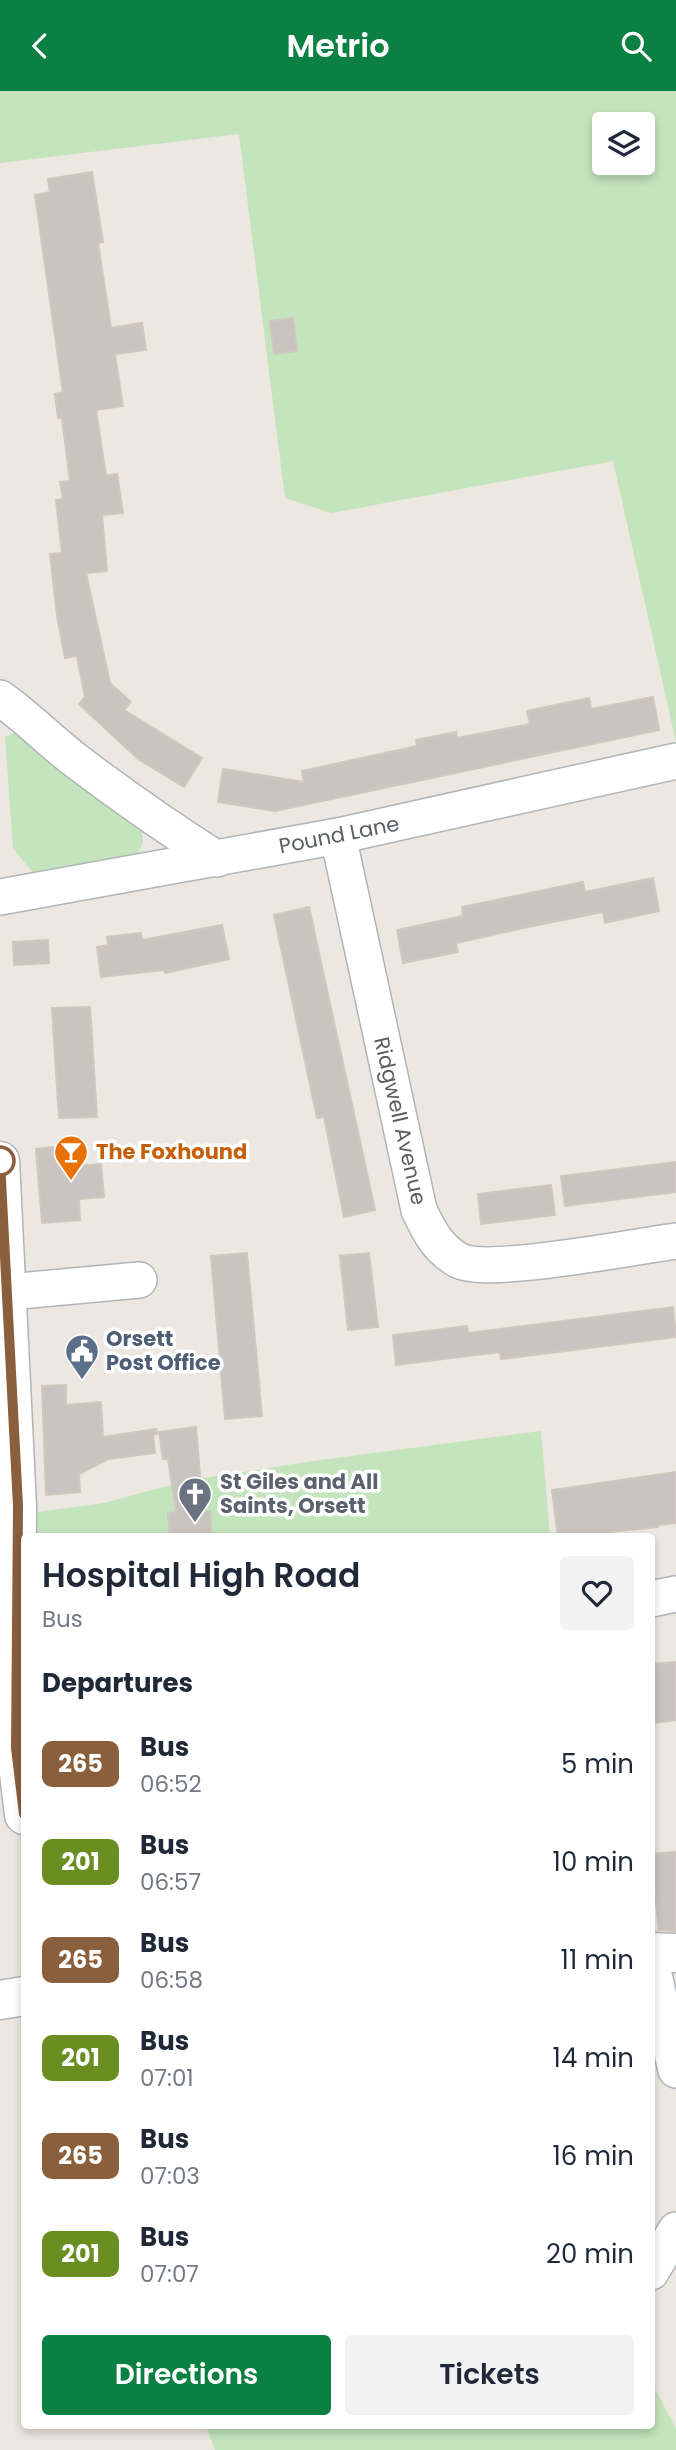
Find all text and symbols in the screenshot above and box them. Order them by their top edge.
text: Metrio [286,23,390,68]
icon: back [21,27,59,65]
icon: search [617,27,655,65]
map controls [592,112,655,175]
button: layers [592,112,655,175]
street label: Pound Lane [276,809,402,860]
street label: Ridgwell Avenue [367,1034,434,1208]
bar icon: The Foxhound [52,1133,90,1182]
place label: The Foxhound [96,1137,247,1166]
unlabelled marker [0,1146,15,1176]
place label: Orsett Post Office [106,1324,221,1377]
public building icon: Orsett Post Office [63,1332,101,1381]
place label: St Giles and All Saints, Orsett [220,1467,378,1520]
church icon: St Giles and All Saints, Orsett [176,1475,214,1524]
text: Hospital High Road [42,1552,360,1599]
button: heart [560,1556,634,1630]
text: Bus [42,1603,83,1635]
text: Departures [42,1665,193,1701]
text: Bus [140,1729,189,1765]
text: 5 min [561,1746,634,1782]
text: 265 [58,1747,103,1780]
text: 06:52 [140,1768,202,1800]
text: Bus [140,1827,189,1863]
text: 10 min [553,1844,634,1880]
text: 201 [61,1845,100,1878]
text: 06:57 [140,1866,201,1898]
text: Bus [140,1925,189,1961]
text: 11 min [561,1942,634,1978]
text: 265 [58,1943,103,1976]
text: 06:58 [140,1964,203,1996]
text: Bus [140,2023,189,2059]
text: 14 min [553,2040,634,2076]
text: 201 [61,2041,100,2074]
text: 07:01 [140,2062,194,2094]
text: Bus [140,2121,189,2157]
text: 16 min [552,2138,634,2174]
text: 265 [58,2139,103,2172]
text: 07:03 [140,2160,200,2192]
text: Bus [140,2219,189,2255]
text: 20 min [546,2236,634,2272]
text: 201 [61,2237,100,2270]
text: 07:07 [140,2258,199,2290]
button: Directions [42,2335,331,2415]
button: Tickets [345,2335,634,2415]

